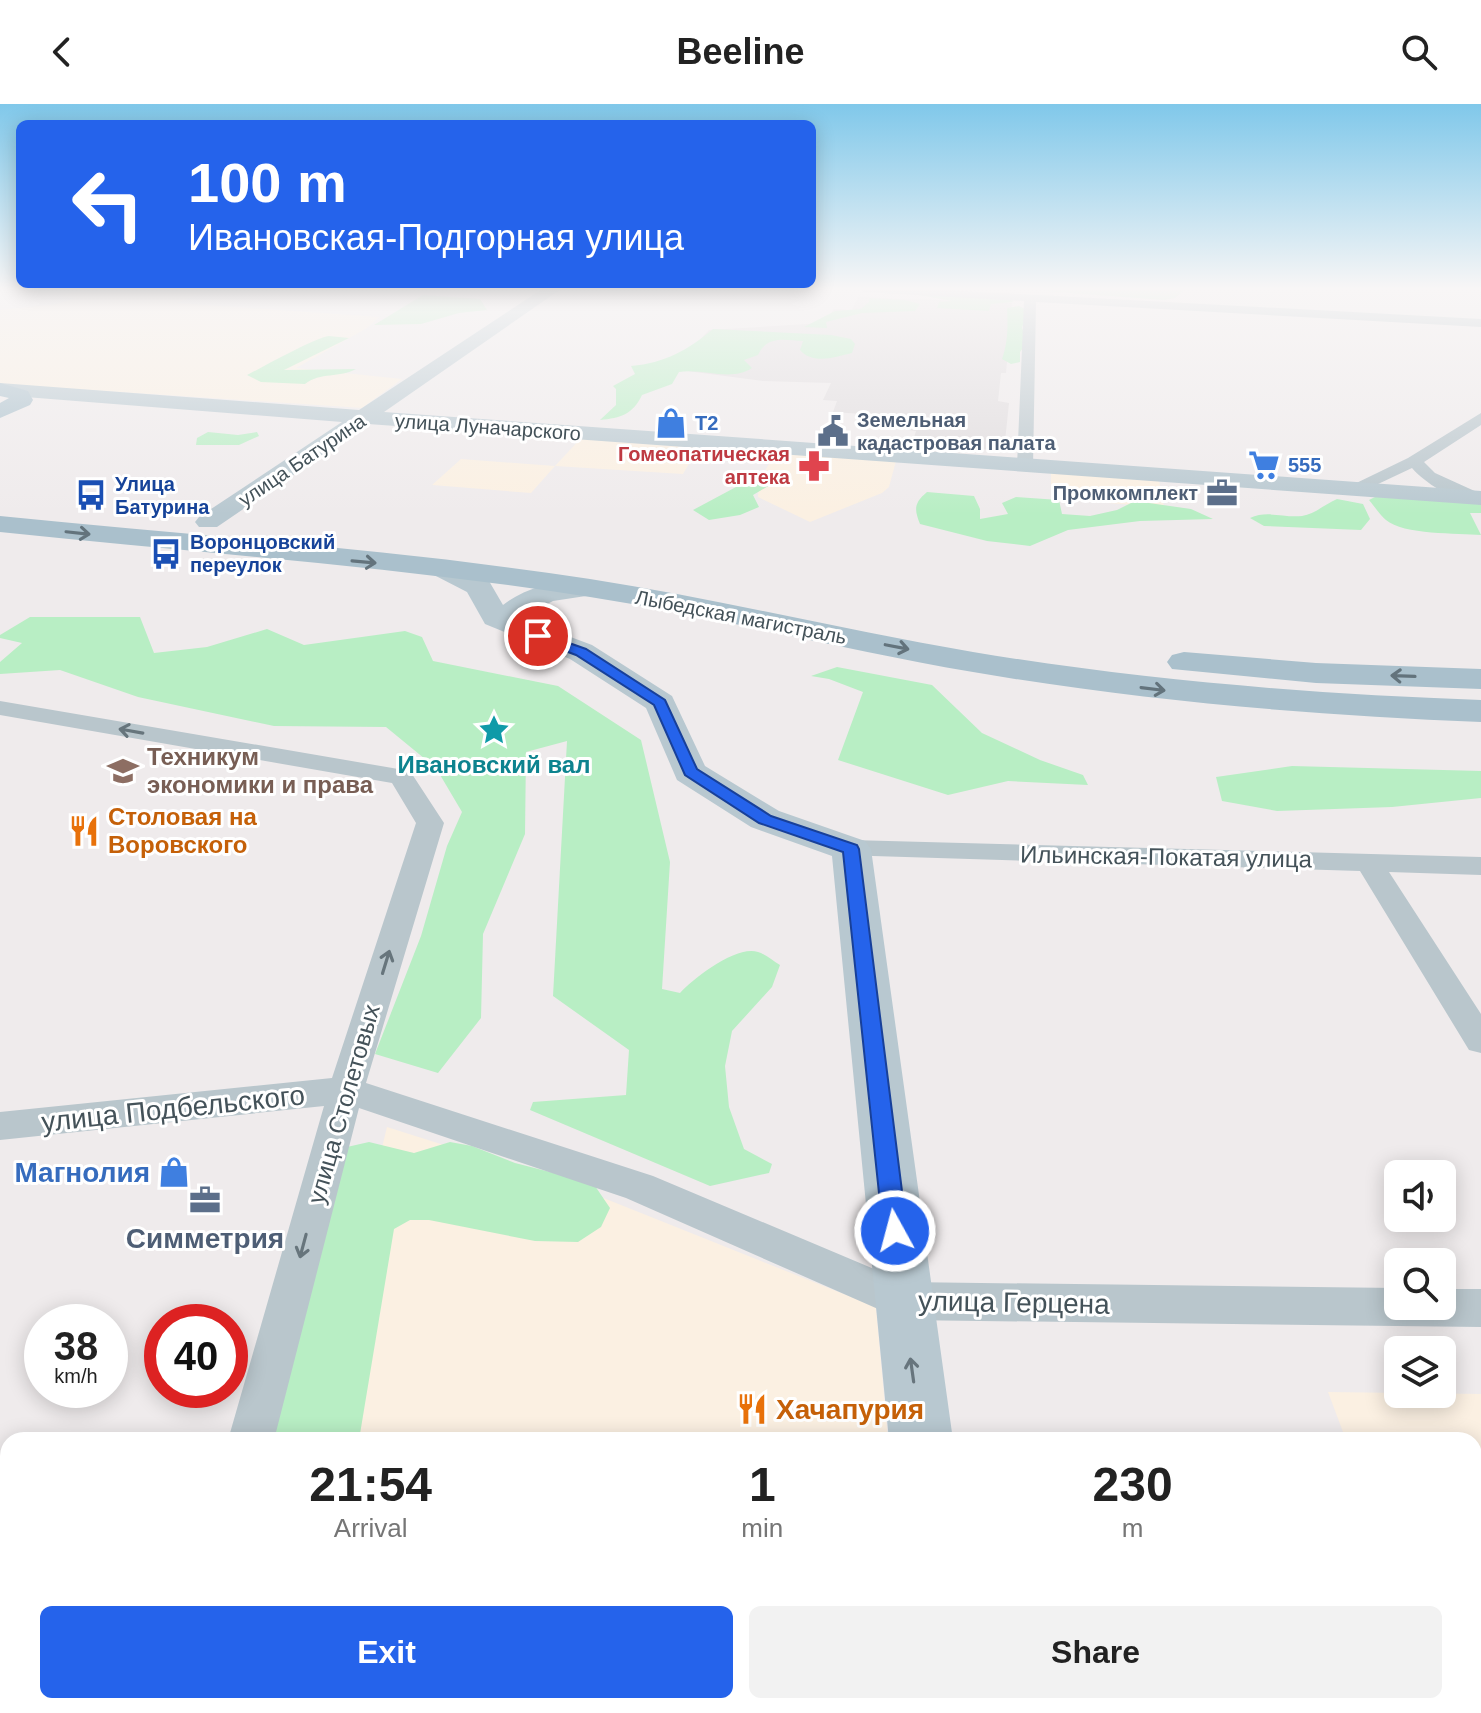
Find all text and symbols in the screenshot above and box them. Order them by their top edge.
icon: back [40,30,84,74]
icon: search [1397,30,1441,74]
text: Beeline [676,31,805,72]
text: 100 m [188,151,347,214]
icon: left [56,152,160,256]
text: Ивановская-Подгорная улица [188,217,684,258]
shop icon: T2 [654,406,688,440]
street label: улица Батурина [235,409,370,510]
place label: Земельная кадастровая палата [857,409,1057,454]
street label: улица Луначарского [394,410,582,444]
place label: T2 [695,412,718,434]
public building icon: Земельная кадастровая палата [816,414,850,448]
place label: Гомеопатическая аптека [618,443,791,488]
supermarket icon: 555 [1247,448,1281,482]
pharmacy icon: Гомеопатическая аптека [797,449,831,483]
place label: 555 [1288,454,1321,476]
place label: Улица Батурина [115,473,210,518]
office icon: Промкомплект [1205,476,1239,510]
bus stop icon: Улица Батурина [74,478,108,512]
place label: Промкомплект [1053,482,1198,504]
one-way arrow [64,525,90,540]
place label: Воронцовский переулок [190,531,335,576]
bus stop icon: Воронцовский переулок [149,537,183,571]
one-way arrow [350,554,377,569]
street label: Лыбедская магистраль [634,586,848,648]
pin [504,602,572,670]
icon: arrive [516,614,560,658]
one-way arrow [883,641,909,656]
one-way arrow [1390,669,1417,684]
one-way arrow [1139,681,1166,696]
place icon: Ивановский вал [477,713,511,747]
one-way arrow [119,722,144,737]
place label: Техникум экономики и права [147,743,374,798]
place label: Ивановский вал [398,751,590,778]
school or university icon: Техникум экономики и права [106,754,140,788]
place label: Столовая на Воровского [108,803,257,858]
restaurant icon: Столовая на Воровского [67,814,101,848]
street label: Ильинская-Покатая улица [1020,840,1313,873]
one-way arrow [380,950,395,975]
street label: улица Столетовых [302,1001,385,1207]
street label: улица Подбельского [40,1079,306,1138]
shop icon: Магнолия [157,1155,191,1189]
place label: Магнолия [14,1157,150,1188]
map controls [1384,1160,1456,1408]
button: sound [1384,1160,1456,1232]
office icon: Симметрия [188,1183,222,1217]
position arrow [853,1189,937,1273]
place label: Симметрия [126,1223,284,1254]
one-way arrow [295,1232,310,1258]
button: search [1384,1248,1456,1320]
street label: улица Герцена [918,1285,1110,1320]
speed limit sign: 40 [144,1304,248,1408]
text: 38 [54,1324,98,1368]
button: layers [1384,1336,1456,1408]
one-way arrow [904,1358,919,1383]
text: km/h [54,1365,98,1387]
restaurant icon: Хачапурия [735,1392,769,1426]
place label: Хачапурия [776,1394,924,1425]
text: 21:54 [309,1458,432,1511]
text: 1 [749,1458,776,1511]
text: 230 [1093,1458,1173,1511]
text: Arrival [334,1513,408,1543]
text: min [741,1513,783,1543]
text: m [1122,1513,1143,1543]
button: Exit [40,1606,733,1698]
button: Share [749,1606,1442,1698]

